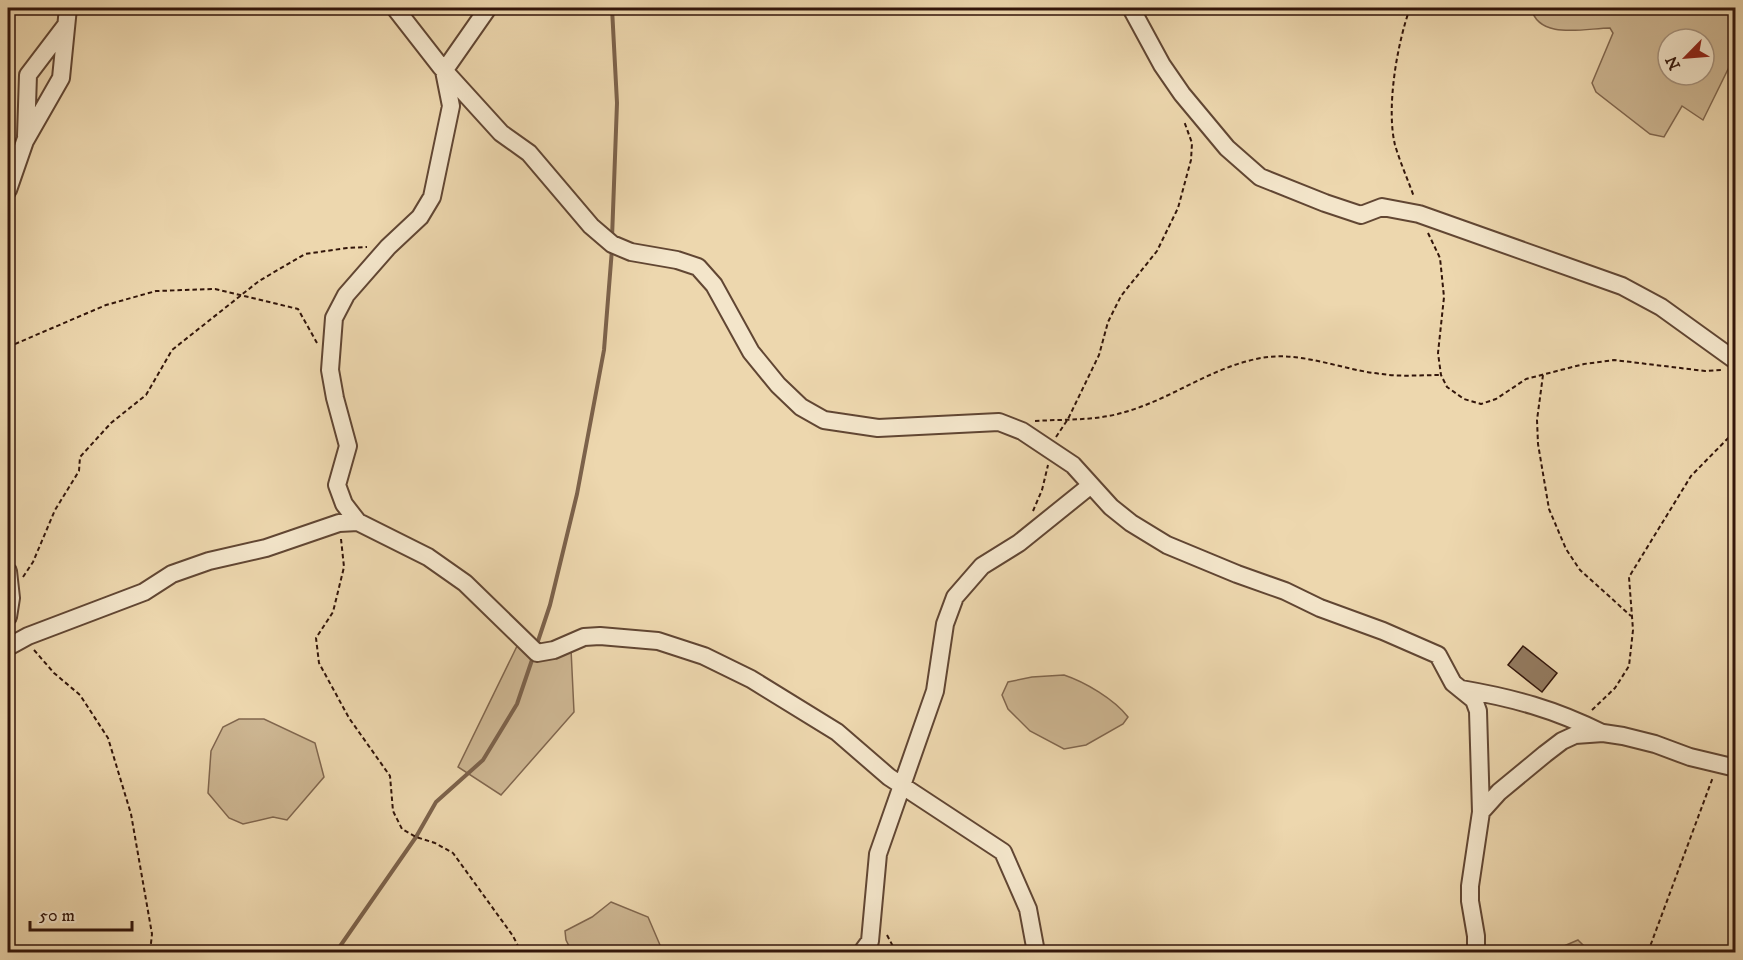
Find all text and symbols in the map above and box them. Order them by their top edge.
north arrow [1656,27,1716,87]
text: N [1661,53,1685,73]
scale bar [30,894,132,932]
text: 50 m [39,905,75,927]

